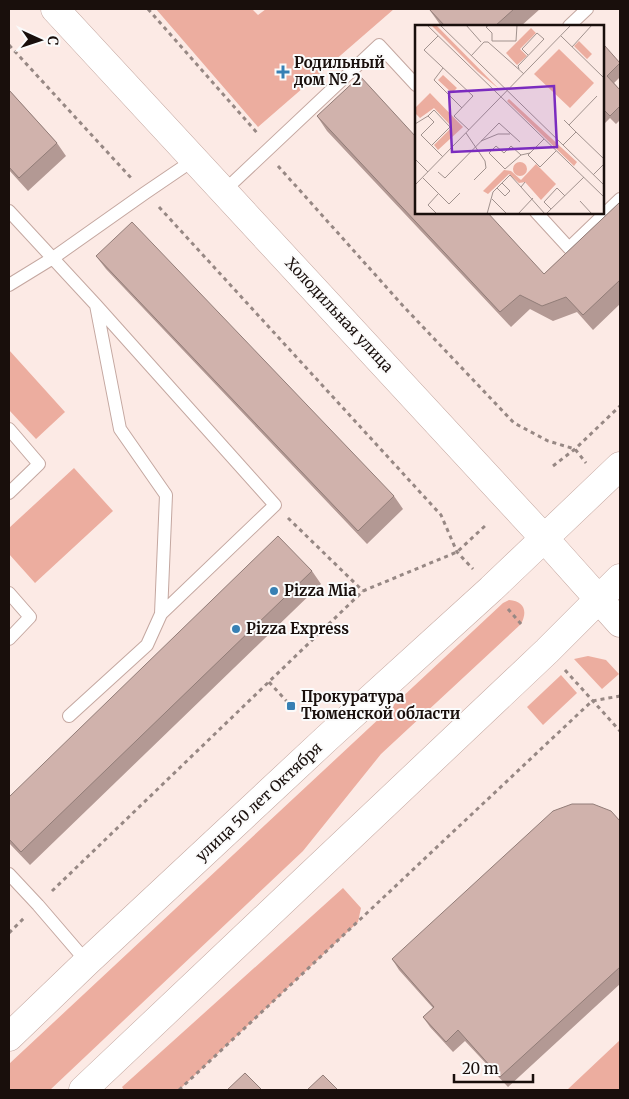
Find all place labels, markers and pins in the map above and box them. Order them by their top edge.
place label: Родильный дом № 2 [293,53,385,89]
marker: Родильный дом № 2 [276,65,290,79]
place label: Pizza Mia [284,581,357,600]
marker: Pizza Mia [268,585,280,597]
place label: Pizza Express [246,619,349,638]
marker: Pizza Express [230,623,242,635]
place label: Прокуратура Тюменской области [301,687,461,723]
marker: Прокуратура Тюменской области [285,700,297,712]

